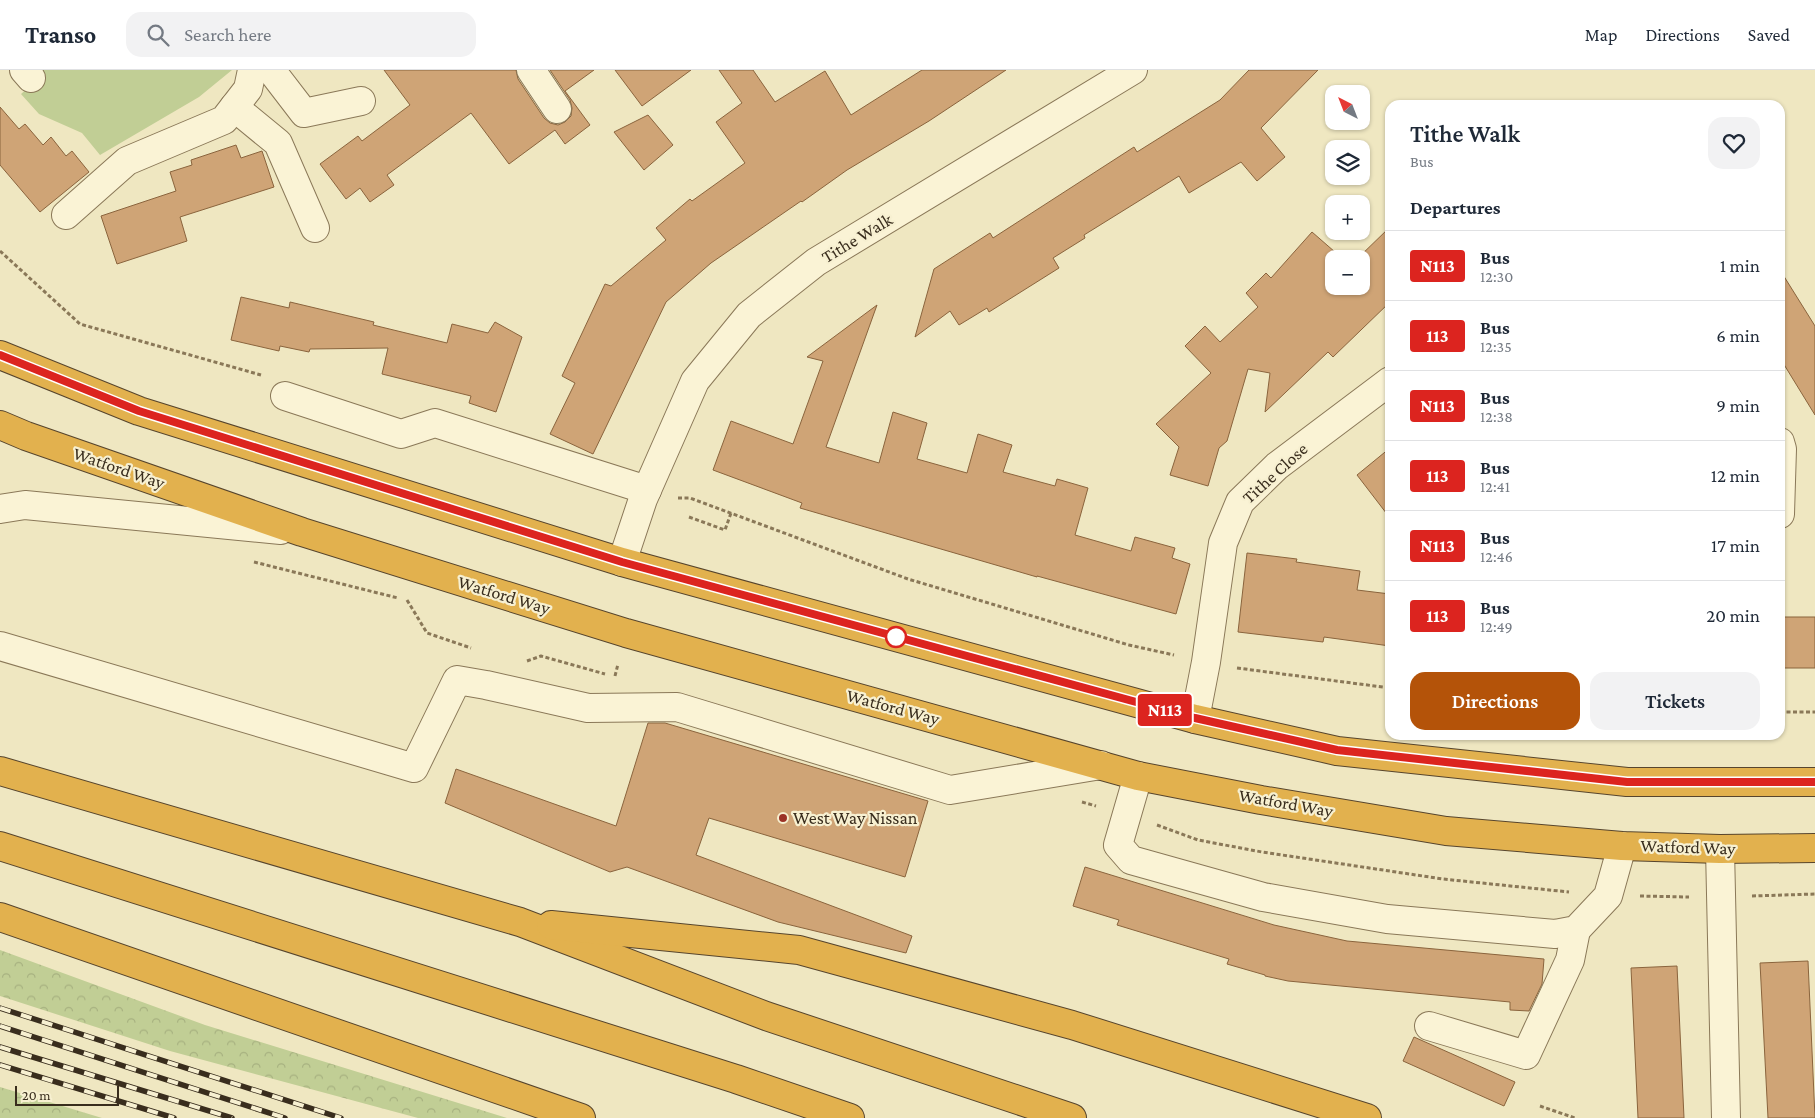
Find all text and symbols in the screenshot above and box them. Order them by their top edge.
search box [126,12,476,57]
text: Transo [25,21,96,48]
icon: search [144,21,172,49]
text: Search here [184,24,271,45]
text: Map [1585,25,1617,45]
text: Directions [1645,25,1720,45]
text: Saved [1748,25,1790,45]
north arrow [1325,85,1370,130]
map controls [1325,85,1370,295]
button: heart [1708,117,1760,169]
text: Tithe Walk [1410,120,1520,147]
button: layers [1325,140,1370,185]
text: Bus [1410,153,1434,170]
button: + [1325,195,1370,240]
text: Departures [1410,197,1501,218]
street label: Tithe Walk [818,209,896,267]
text: Bus [1480,247,1510,268]
button: − [1325,250,1370,295]
text: 1 min [1720,255,1760,276]
text: N113 [1420,256,1455,276]
text: 12:30 [1480,268,1513,285]
text: Bus [1480,317,1510,338]
text: 6 min [1716,325,1760,346]
text: 113 [1426,326,1449,346]
text: 12:35 [1480,338,1512,355]
text: Bus [1480,387,1510,408]
text: 9 min [1716,395,1760,416]
text: N113 [1420,396,1455,416]
text: 12:38 [1480,408,1513,425]
street label: Tithe Close [1238,439,1312,507]
street label: Watford Way [71,443,168,493]
text: Bus [1480,457,1510,478]
text: 12 min [1711,465,1760,486]
text: 113 [1426,466,1449,486]
text: 12:41 [1480,478,1510,495]
text: Bus [1480,527,1510,548]
text: 17 min [1711,535,1760,556]
text: N113 [1420,536,1455,556]
text: 12:46 [1480,548,1513,565]
street label: Watford Way [456,572,553,619]
text: Bus [1480,597,1510,618]
text: 20 min [1706,605,1760,626]
text: 113 [1426,606,1449,626]
text: 12:49 [1480,618,1513,635]
unlabelled marker [885,626,907,648]
button: Directions [1410,672,1580,730]
button: Tickets [1590,672,1760,730]
street label: Watford Way [844,685,942,729]
line badge: N113 [1130,694,1200,726]
text: N113 [1148,700,1182,720]
street label: Watford Way [1237,785,1335,821]
place label: West Way Nissan [793,808,918,828]
marker: West Way Nissan [777,812,789,824]
street label: Watford Way [1640,835,1737,859]
scale bar [15,1083,119,1106]
text: 20 m [22,1087,50,1103]

